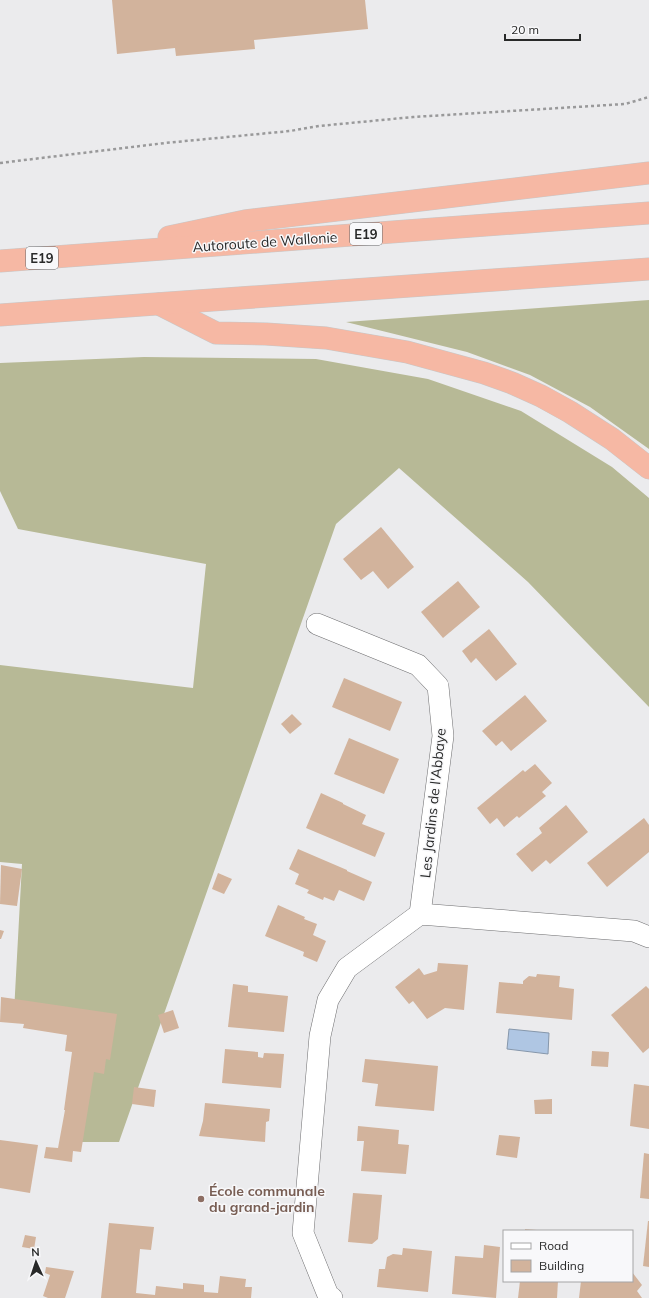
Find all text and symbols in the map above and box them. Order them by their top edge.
scale bar [505,16,580,42]
text: 20 m [511,22,539,37]
road number: E19 [350,223,382,245]
street label: Autoroute de Wallonie [192,228,338,256]
road number: E19 [26,247,58,269]
street label: Les Jardins de l'Abbaye [416,727,450,879]
place label: École communale du grand-jardin [209,1182,325,1216]
marker: École communale du grand-jardin [196,1194,206,1204]
legend [503,1230,633,1282]
text: Road [539,1238,568,1253]
north arrow [16,1242,56,1282]
text: N [31,1245,40,1259]
text: Building [539,1258,584,1273]

